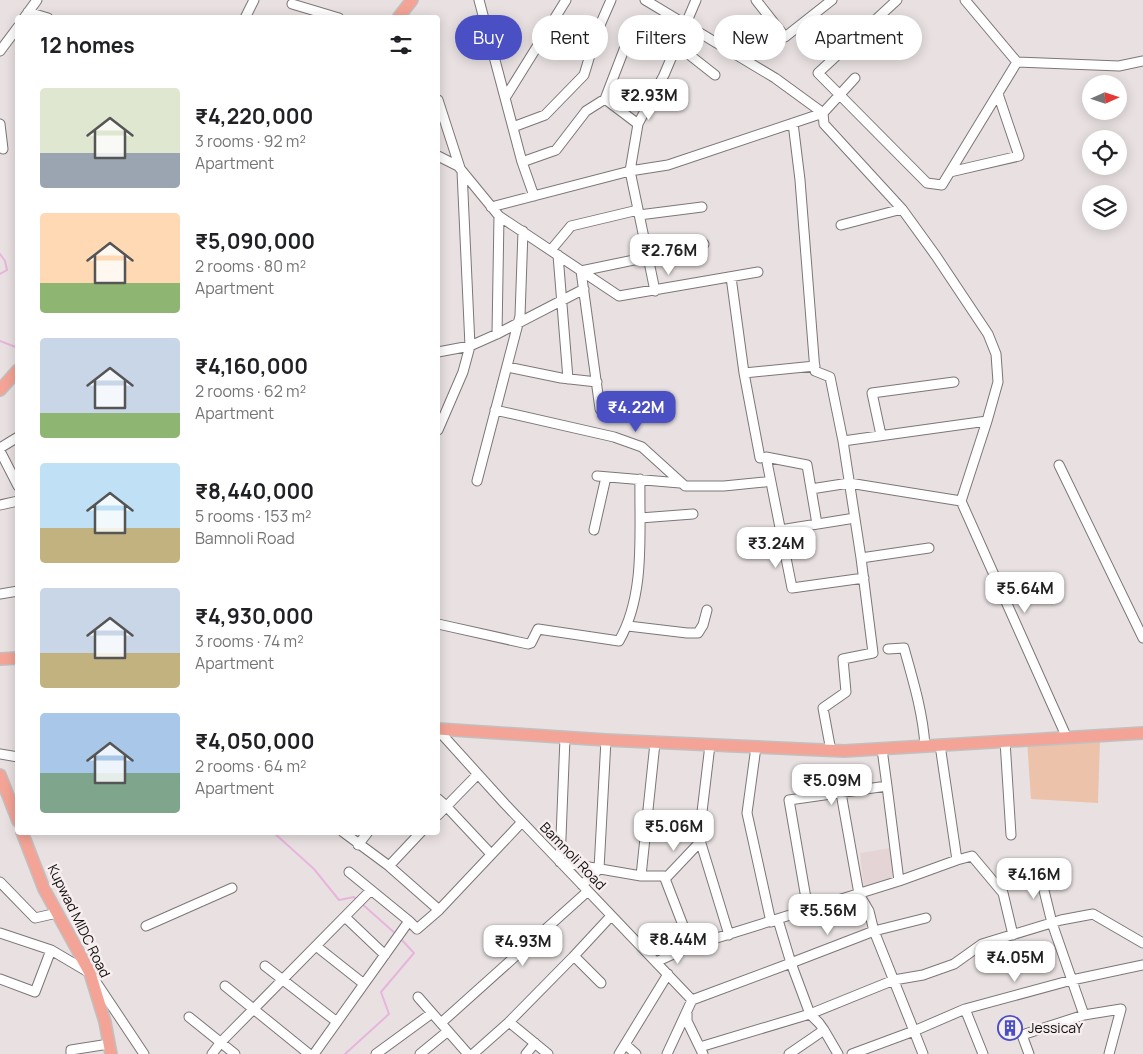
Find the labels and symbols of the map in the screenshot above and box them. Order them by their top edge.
north arrow [1082,75,1128,120]
pin: ₹2.93M [608,78,690,121]
pin: ₹2.76M [628,234,710,276]
pin: ₹4.22M [595,390,677,433]
pin: ₹3.24M [735,526,817,569]
pin: ₹5.64M [984,572,1066,614]
pin: ₹5.09M [791,764,873,806]
pin: ₹5.06M [633,810,715,852]
street label: Bamnoli Road [536,818,611,894]
pin: ₹4.16M [993,858,1075,900]
street label: Kupwad MIDC Road [44,861,115,981]
pin: ₹5.56M [787,894,869,936]
pin: ₹8.44M [637,922,719,965]
pin: ₹4.93M [482,924,564,967]
pin: ₹4.05M [974,940,1056,983]
building icon: JessicaY [997,1015,1023,1041]
place label: JessicaY [1028,1018,1083,1037]

